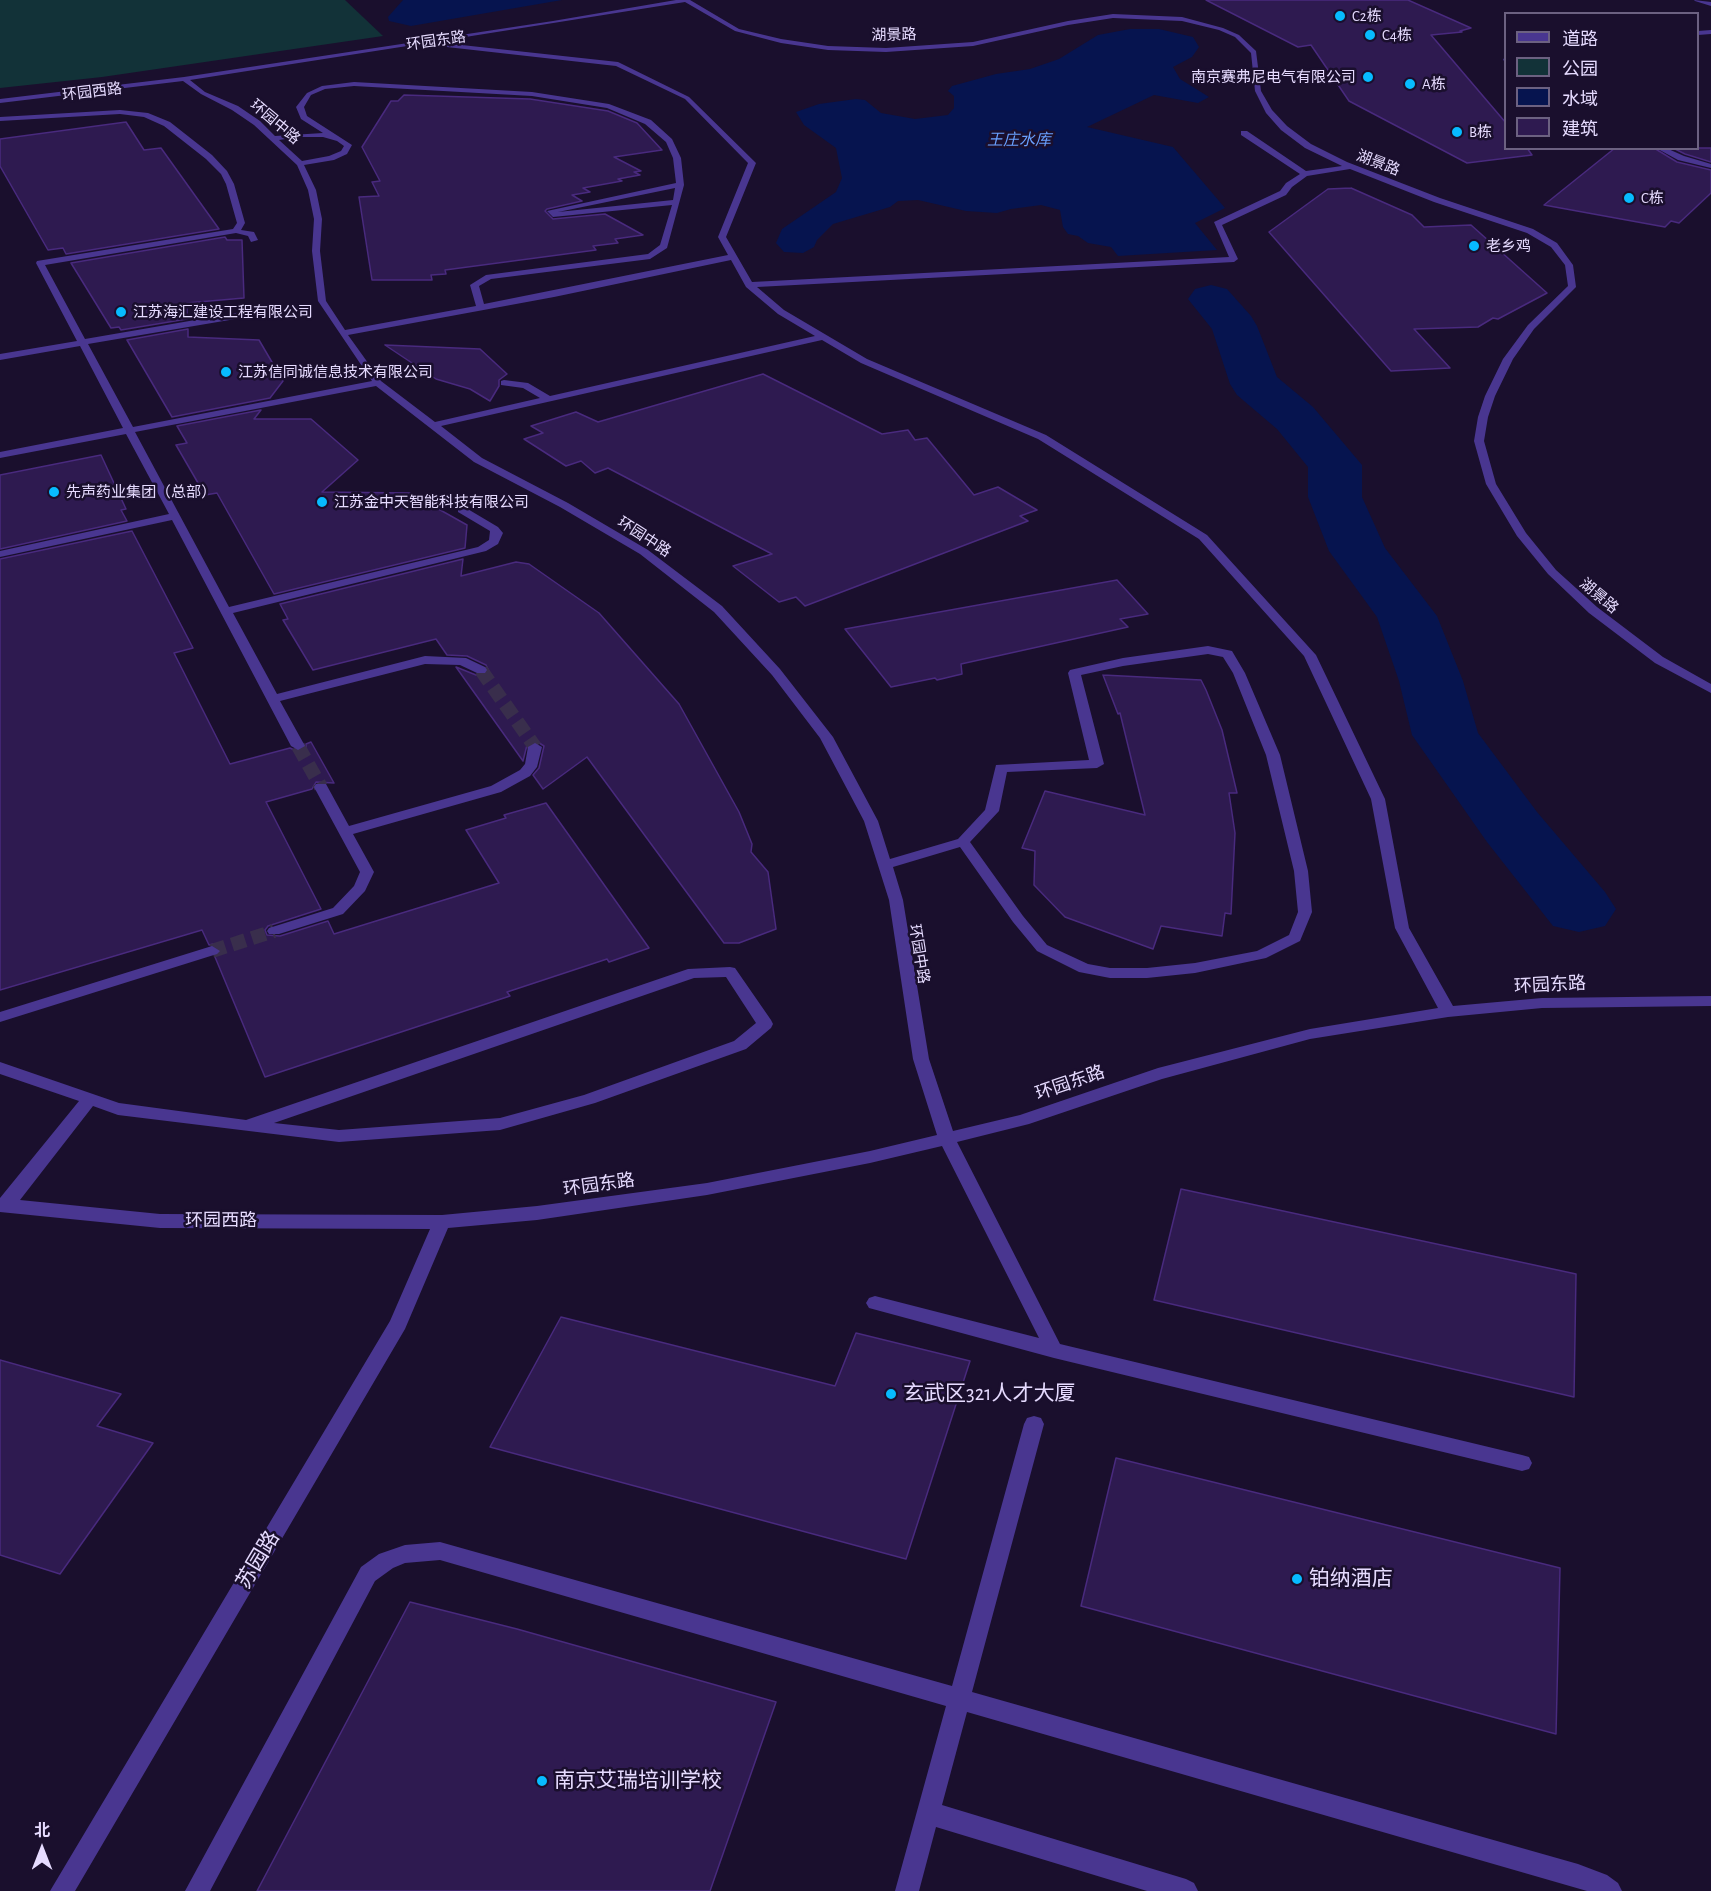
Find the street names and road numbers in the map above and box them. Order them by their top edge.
street label: 湖景路 [871,26,917,44]
street label: 环园东路 [405,28,467,54]
street label: 环园西路 [61,79,123,105]
street label: 环园中路 [246,96,304,148]
street label: 湖景路 [1354,147,1402,179]
street label: 环园中路 [614,513,674,561]
street label: 湖景路 [1576,575,1622,617]
street label: 环园中路 [905,923,933,985]
street label: 环园东路 [1513,972,1587,998]
street label: 环园东路 [1032,1061,1108,1105]
street label: 环园东路 [562,1169,636,1201]
street label: 环园西路 [185,1210,257,1232]
street label: 苏园路 [231,1527,285,1593]

